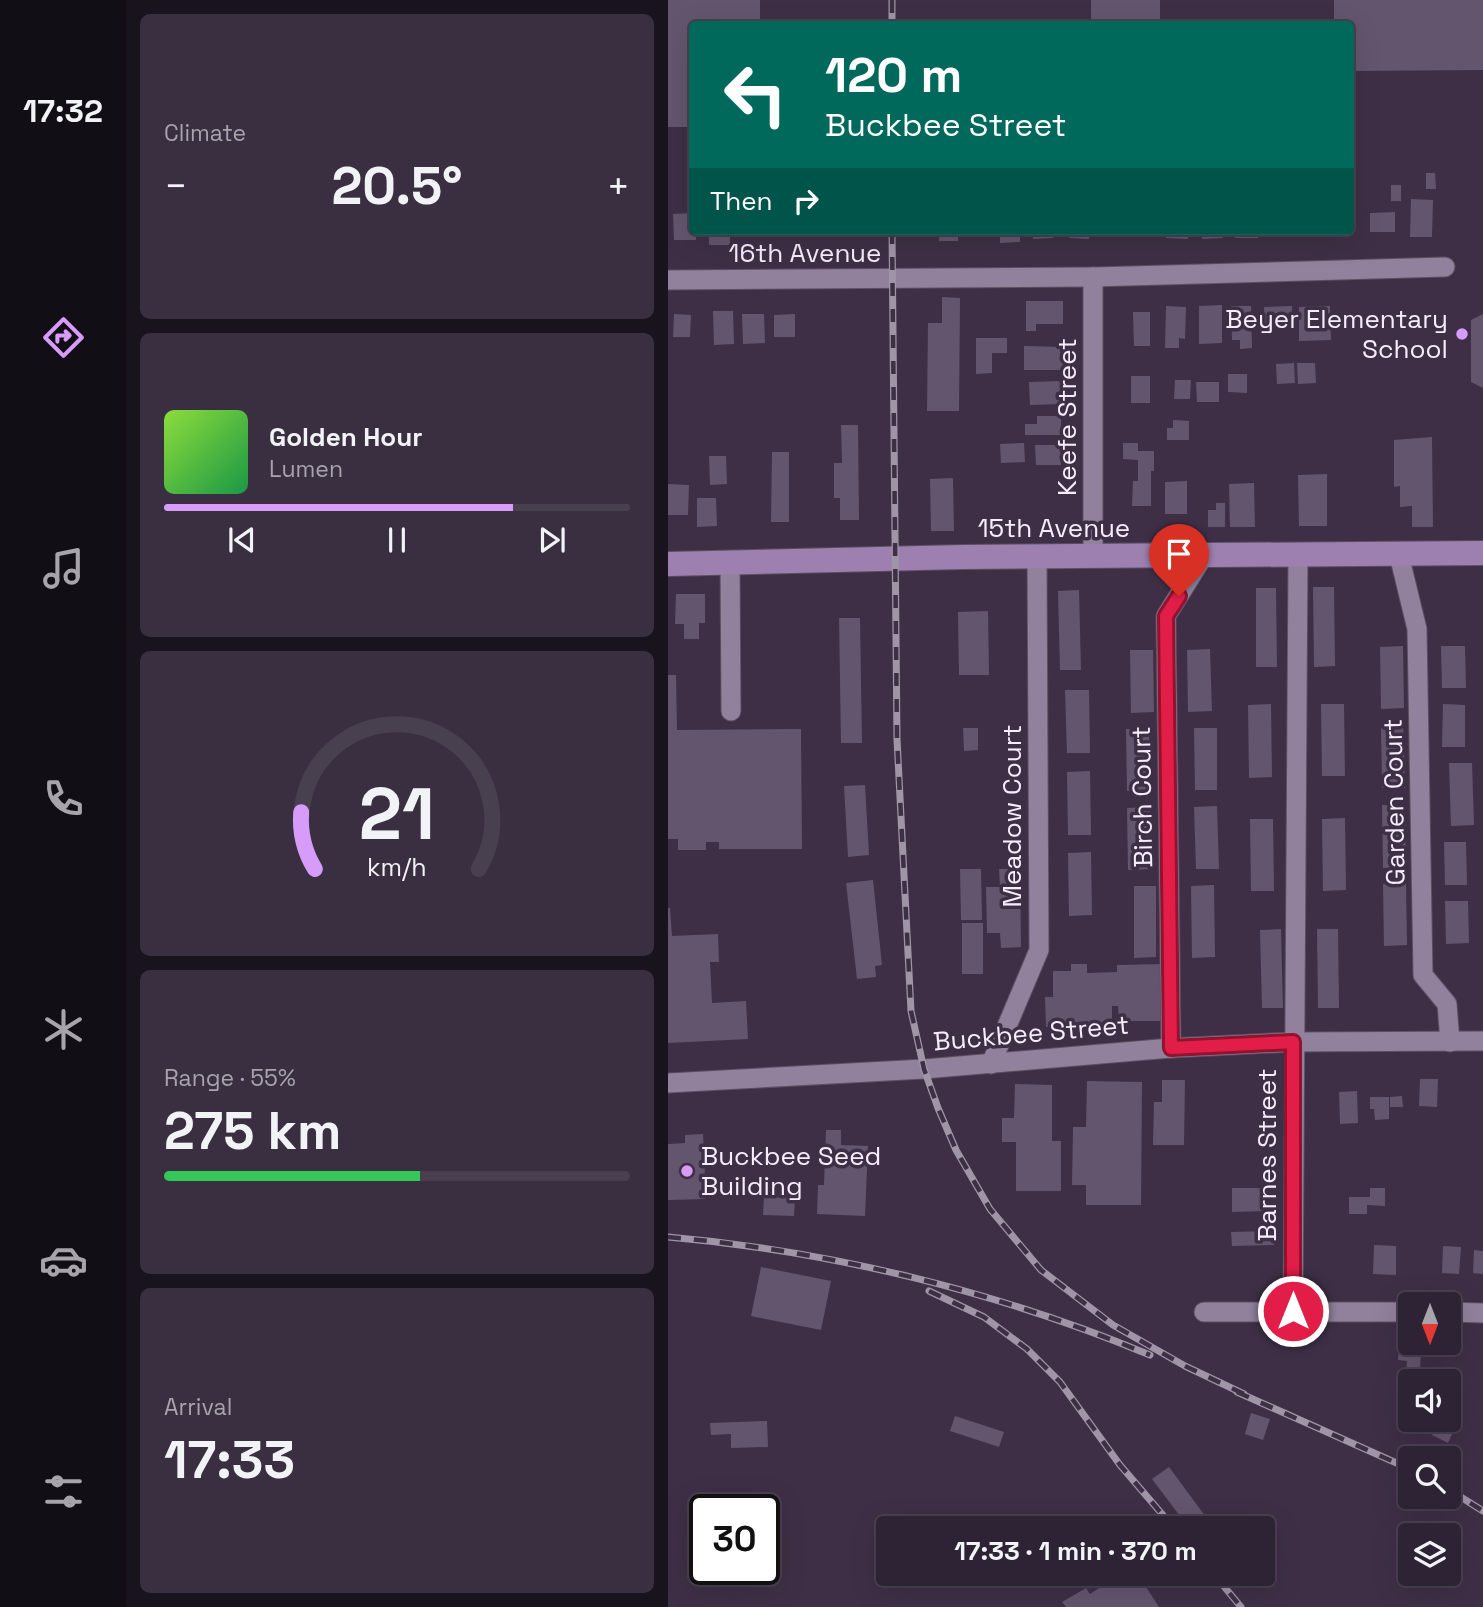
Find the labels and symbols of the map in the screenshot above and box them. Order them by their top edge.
street label: 16th Avenue [729,236,881,270]
place label: Beyer Elementary School [1225,302,1448,366]
marker: Beyer Elementary School [1454,326,1470,342]
street label: Keefe Street [1050,338,1084,496]
street label: 15th Avenue [978,511,1130,545]
pin [1149,524,1209,596]
street label: Garden Court [1376,718,1412,886]
street label: Meadow Court [995,725,1029,907]
street label: Birch Court [1124,726,1160,868]
street label: Buckbee Street [932,1008,1130,1058]
street label: Barnes Street [1250,1068,1284,1242]
place label: Buckbee Seed Building [701,1139,881,1203]
marker: Buckbee Seed Building [679,1163,695,1179]
position arrow [1256,1274,1330,1348]
north arrow [1398,1292,1461,1354]
speed limit sign: 30 [689,1494,780,1585]

